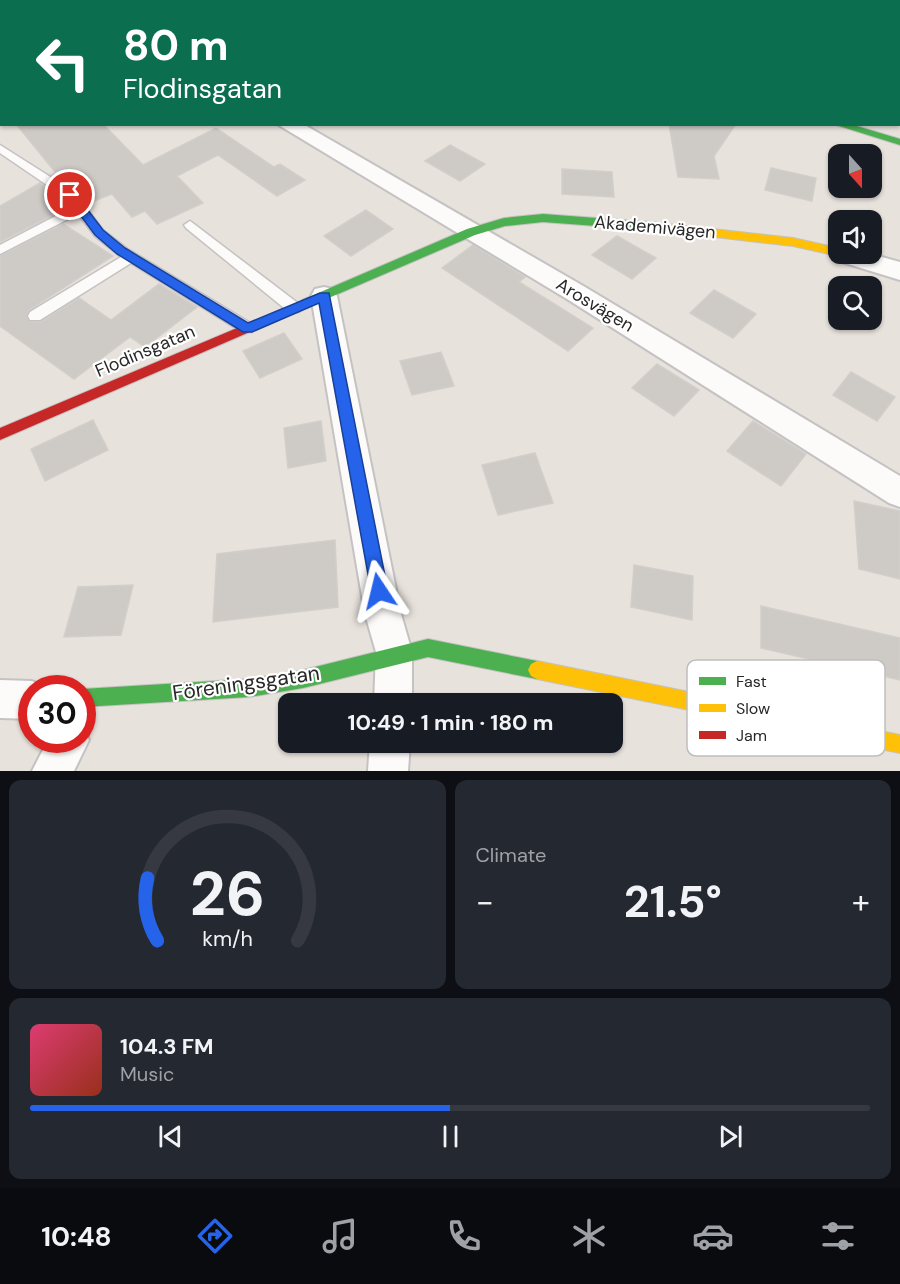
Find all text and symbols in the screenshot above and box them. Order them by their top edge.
text: 80 m [123,18,229,73]
icon: left [24,24,102,102]
text: Flodinsgatan [123,71,282,106]
north arrow [828,144,882,198]
map controls [828,144,882,330]
pin [44,169,95,220]
icon: arrive [53,178,86,211]
street label: Akademivägen [593,210,717,244]
button: sound [828,210,882,264]
street label: Arosvägen [552,272,638,338]
button: search [828,276,882,330]
street label: Flodinsgatan [91,319,199,383]
position arrow [347,559,411,623]
street label: Föreningsgatan [171,659,321,707]
legend [687,660,885,756]
text: Fast [736,671,767,692]
speed limit sign: 30 [18,675,96,753]
text: Slow [736,698,770,719]
text: 10:49 · 1 min · 180 m [348,708,553,737]
text: Jam [736,725,767,746]
text: Climate [476,842,546,868]
text: 26 [189,853,265,934]
text: 21.5° [624,872,722,931]
text: − [476,880,494,923]
text: + [852,880,870,923]
text: km/h [202,926,253,954]
text: 104.3 FM [120,1032,214,1061]
text: Music [120,1061,175,1087]
icon: previous [154,1120,187,1153]
icon: pause [434,1120,467,1153]
icon: next [714,1120,747,1153]
icon: directions [194,1215,236,1257]
icon: music [319,1215,361,1257]
icon: phone [443,1215,485,1257]
icon: climate [568,1215,610,1257]
icon: car [692,1215,734,1257]
icon: filters [817,1215,859,1257]
text: 10:48 [41,1219,112,1254]

